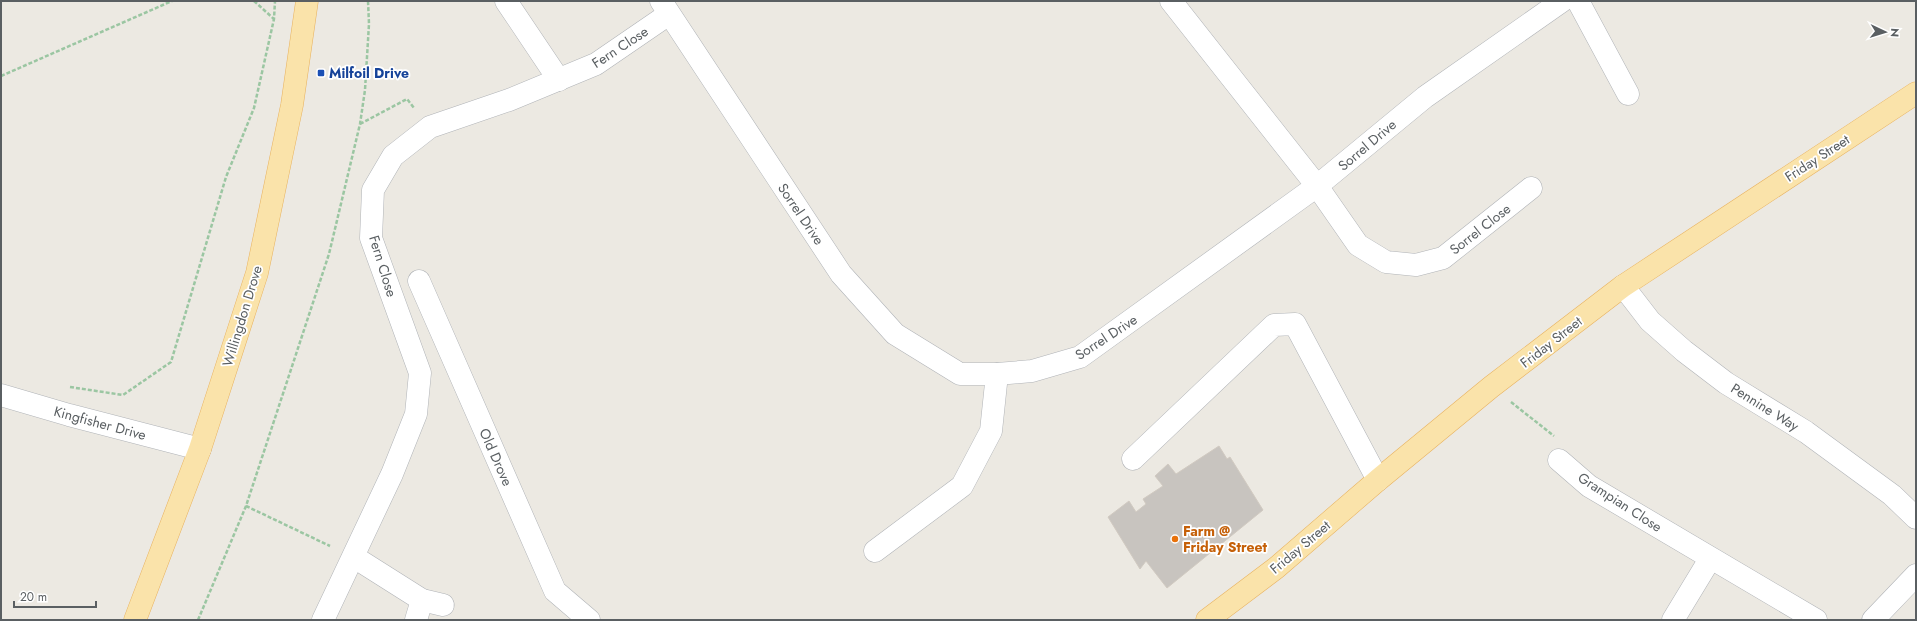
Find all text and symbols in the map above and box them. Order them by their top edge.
north arrow [1865,12,1905,52]
street label: Fern Close [588,21,652,73]
text: N [1887,28,1903,38]
place label: Milfoil Drive [329,63,409,83]
marker: Milfoil Drive [316,68,326,78]
street label: Sorrel Drive [1334,115,1400,175]
street label: Friday Street [1781,129,1854,186]
street label: Sorrel Drive [773,179,829,249]
street label: Sorrel Close [1445,199,1515,259]
street label: Fern Close [364,233,402,299]
street label: Willingdon Drove [217,263,267,369]
street label: Sorrel Drive [1071,309,1141,365]
street label: Friday Street [1516,311,1587,373]
street label: Pennine Way [1727,378,1804,436]
street label: Kingfisher Drive [52,401,148,445]
street label: Old Drove [474,425,518,489]
street label: Grampian Close [1574,467,1666,537]
street label: Friday Street [1265,515,1335,578]
place label: Farm @ Friday Street [1183,521,1267,557]
marker: Farm @ Friday Street [1170,534,1180,544]
scale bar [14,583,96,609]
text: 20 m [20,588,47,606]

